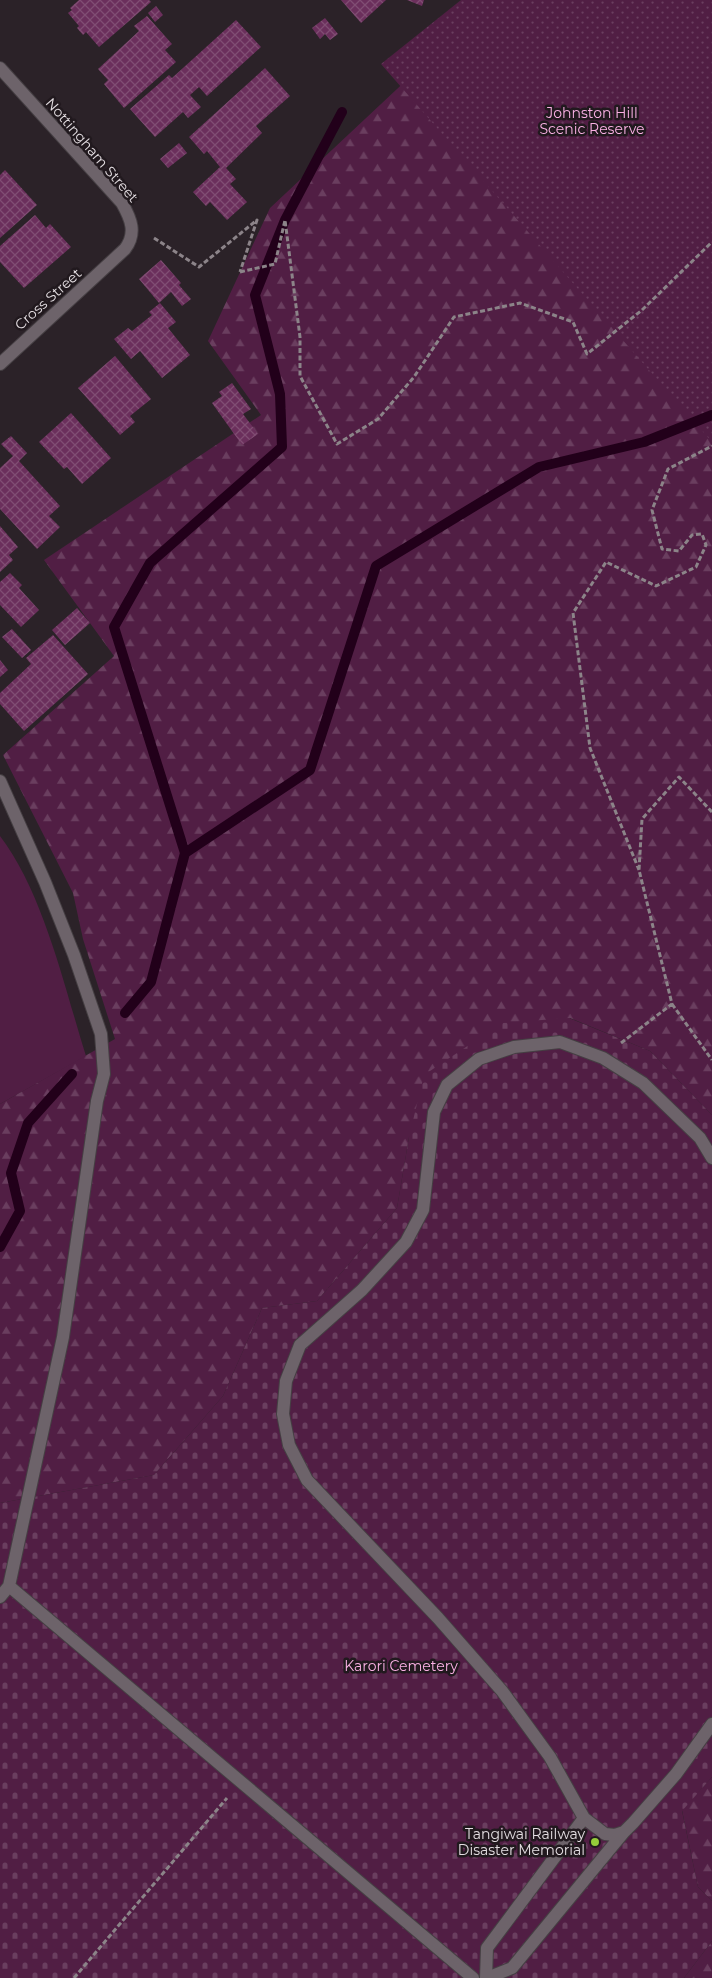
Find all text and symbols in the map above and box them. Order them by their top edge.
street label: Nottingham Street [42,94,143,206]
park label: Johnston Hill Scenic Reserve [539,104,645,138]
street label: Cross Street [11,264,85,334]
park label: Karori Cemetery [344,1657,458,1675]
place label: Tangiwai Railway Disaster Memorial [458,1825,585,1859]
marker: Tangiwai Railway Disaster Memorial [589,1836,601,1848]

